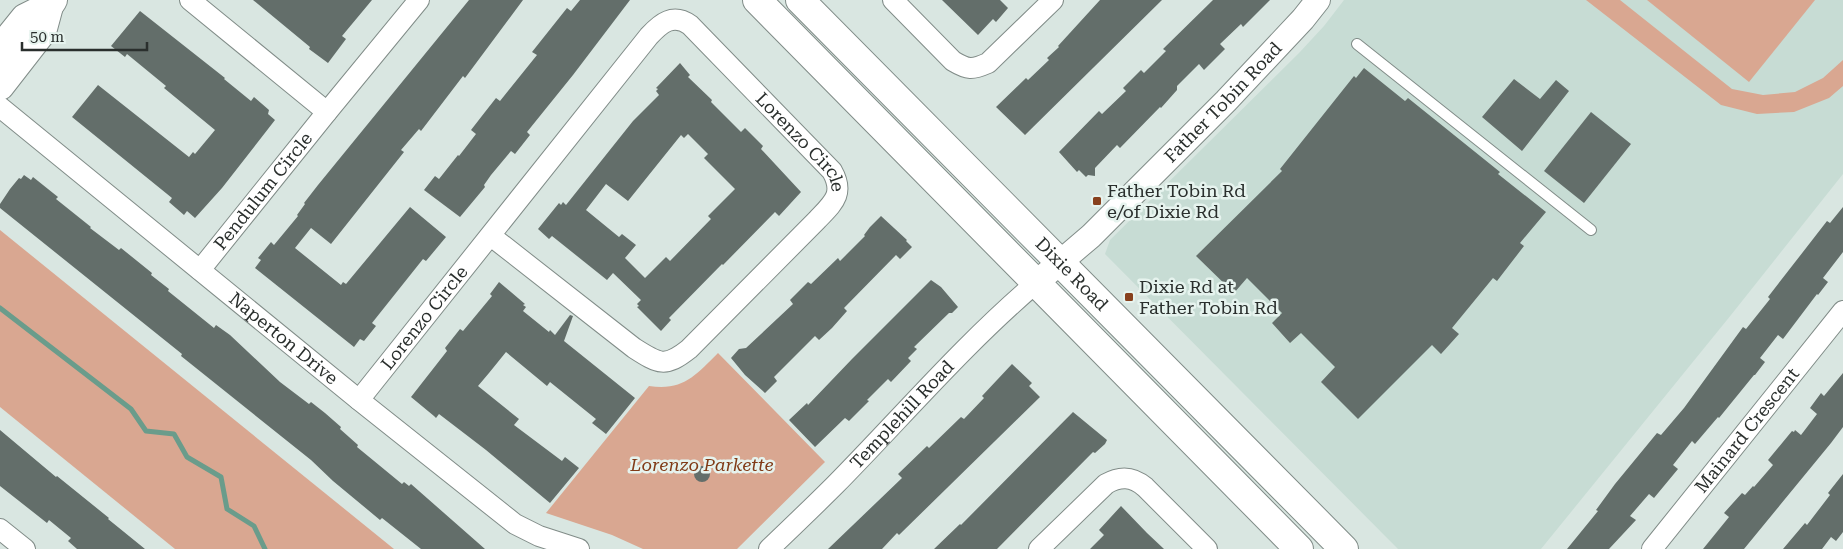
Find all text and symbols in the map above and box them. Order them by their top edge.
scale bar [22,20,148,52]
text: 50 m [30,28,65,46]
street label: Father Tobin Road [1160,37,1286,166]
street label: Lorenzo Circle [752,88,849,192]
street label: Pendulum Circle [209,128,317,254]
place label: Father Tobin Rd e/of Dixie Rd [1107,180,1246,222]
marker: Father Tobin Rd e/of Dixie Rd [1091,195,1103,207]
street label: Dixie Road [1031,233,1113,315]
street label: Lorenzo Circle [376,261,472,374]
place label: Dixie Rd at Father Tobin Rd [1139,276,1278,318]
street label: Naperton Drive [225,288,343,389]
marker: Dixie Rd at Father Tobin Rd [1123,291,1135,303]
street label: Templehill Road [845,356,958,473]
street label: Mainard Crescent [1690,363,1803,497]
park label: Lorenzo Parkette [629,454,774,475]

